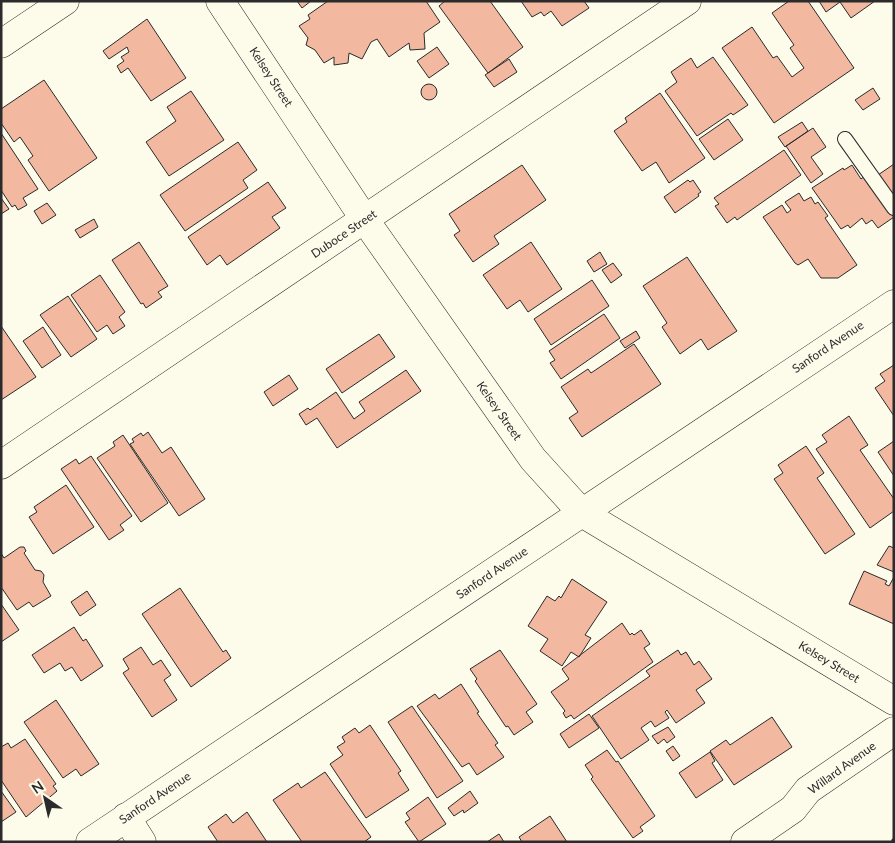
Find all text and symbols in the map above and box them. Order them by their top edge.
street label: Kelsey Street [246,44,297,110]
street label: Duboce Street [308,206,380,261]
street label: Sanford Avenue [789,317,866,376]
street label: Kelsey Street [474,378,526,444]
street label: Sanford Avenue [453,543,530,602]
street label: Kelsey Street [796,637,863,686]
street label: Willard Avenue [805,738,879,797]
street label: Sanford Avenue [116,768,193,827]
north arrow [20,773,70,823]
text: N [28,777,47,797]

